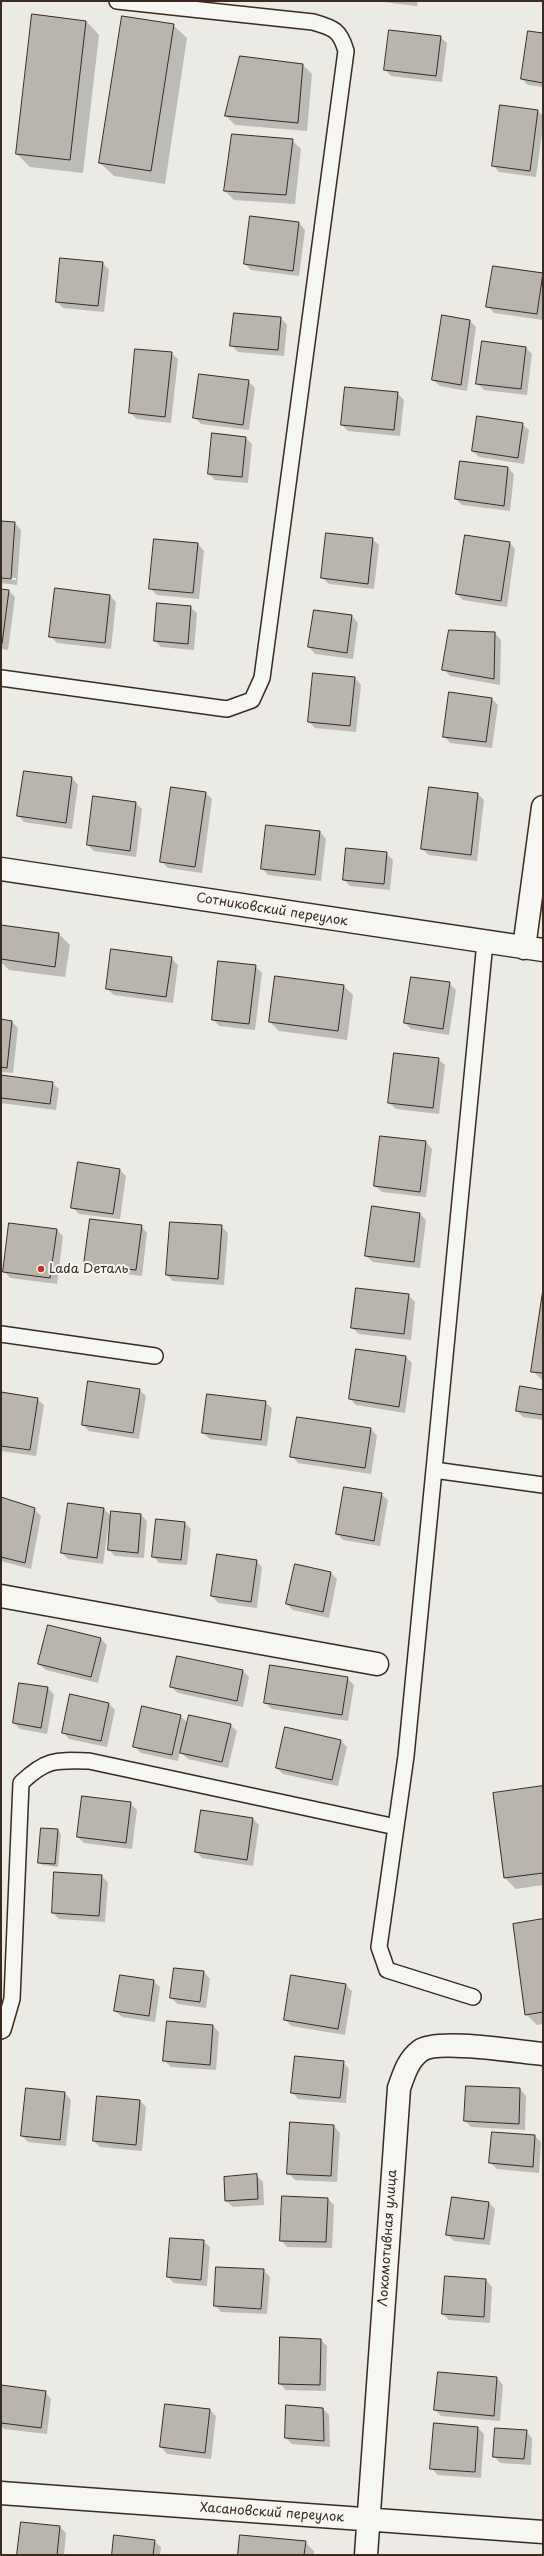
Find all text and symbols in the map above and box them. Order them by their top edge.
street label: Сотниковский переулок [195,890,349,930]
place label: Lada Dеталь [49,1261,128,1277]
marker: Lada Dеталь [36,1264,46,1274]
street label: Локомотивная улица [375,2169,401,2307]
street label: Хасановский переулок [200,2500,344,2526]

